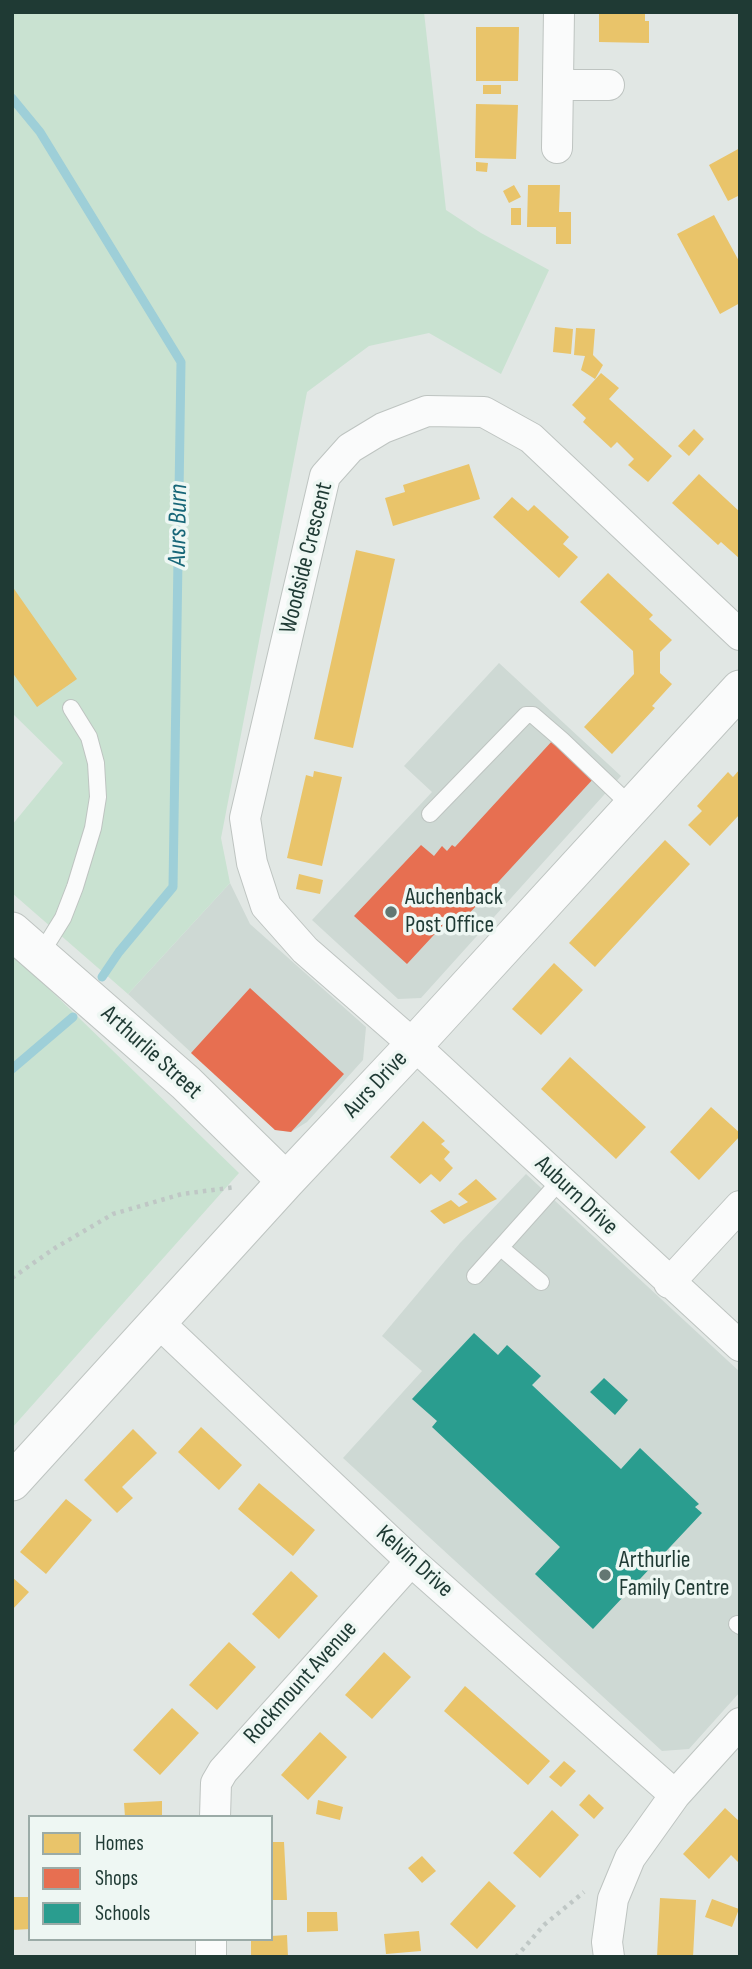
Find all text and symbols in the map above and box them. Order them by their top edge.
street label: Woodside Crescent [274,479,340,637]
water label: Aurs Burn [163,484,195,566]
place label: Auchenback Post Office [405,884,503,940]
marker: Auchenback Post Office [383,904,399,920]
street label: Arthurlie Street [95,1000,207,1106]
street label: Aurs Drive [338,1045,414,1125]
street label: Auburn Drive [528,1150,624,1242]
street label: Kelvin Drive [369,1520,459,1604]
place label: Arthurlie Family Centre [619,1547,729,1603]
marker: Arthurlie Family Centre [597,1567,613,1583]
street label: Rockmount Avenue [238,1616,364,1750]
legend [28,1815,273,1941]
text: Homes [95,1831,144,1856]
text: Shops [95,1866,138,1891]
text: Schools [95,1901,150,1926]

